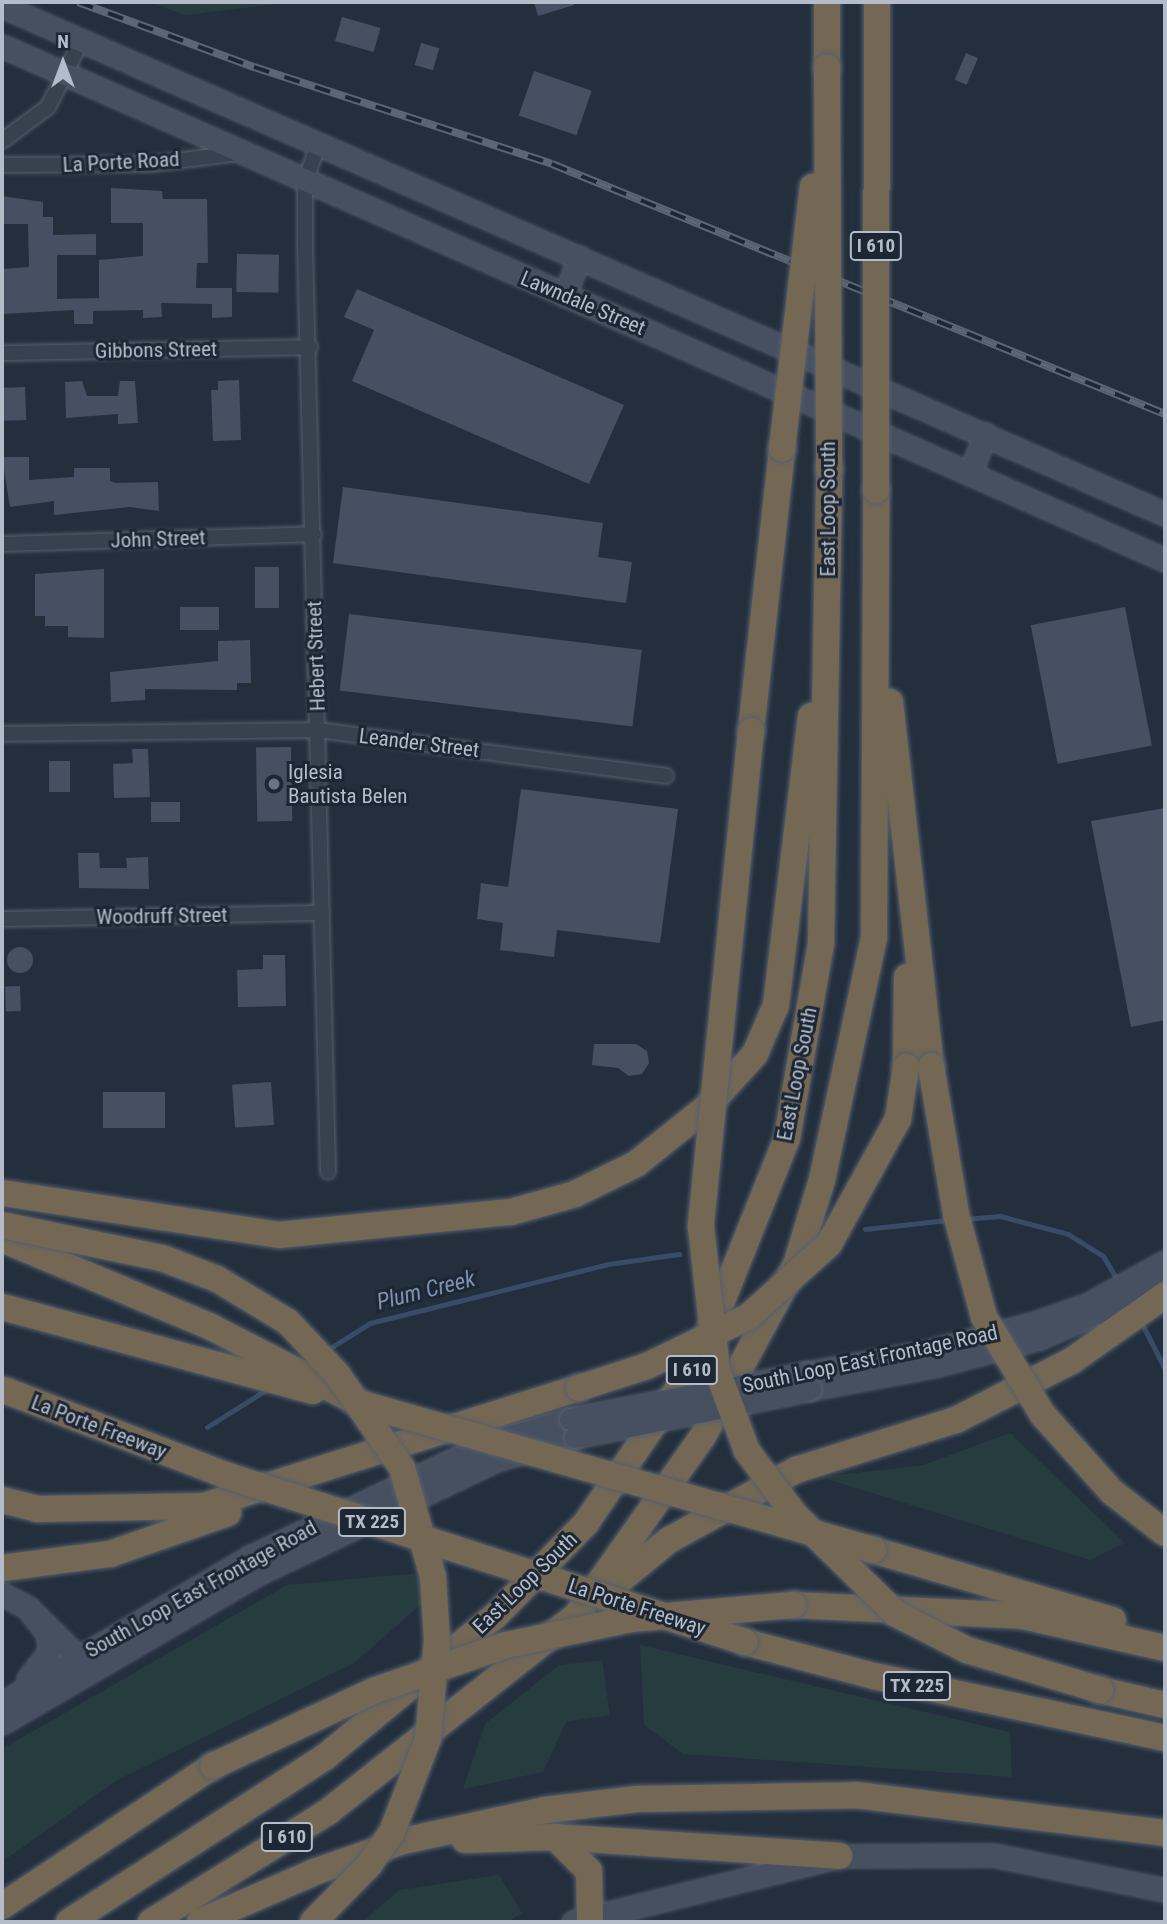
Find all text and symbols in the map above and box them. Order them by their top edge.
north arrow [28,28,98,98]
text: N [57,30,69,53]
street label: La Porte Road [62,146,180,178]
road number: I 610 [850,230,902,262]
street label: Lawndale Street [517,265,649,341]
street label: Gibbons Street [95,336,217,364]
street label: East Loop South [815,441,841,577]
street label: John Street [110,525,206,553]
street label: Hebert Street [301,600,331,712]
street label: Leander Street [358,723,480,763]
place label: Iglesia Bautista Belen [288,759,408,809]
marker: Iglesia Bautista Belen [266,776,282,792]
street label: Woodruff Street [96,902,228,930]
street label: East Loop South [772,1005,822,1143]
water label: Plum Creek [374,1265,478,1317]
street label: South Loop East Frontage Road [740,1320,1000,1398]
road number: I 610 [666,1354,718,1386]
street label: La Porte Freeway [28,1390,170,1464]
road number: TX 225 [337,1506,407,1538]
street label: South Loop East Frontage Road [81,1515,321,1663]
street label: East Loop South [468,1527,582,1639]
street label: La Porte Freeway [565,1573,709,1641]
road number: TX 225 [882,1670,952,1702]
road number: I 610 [261,1822,313,1853]

